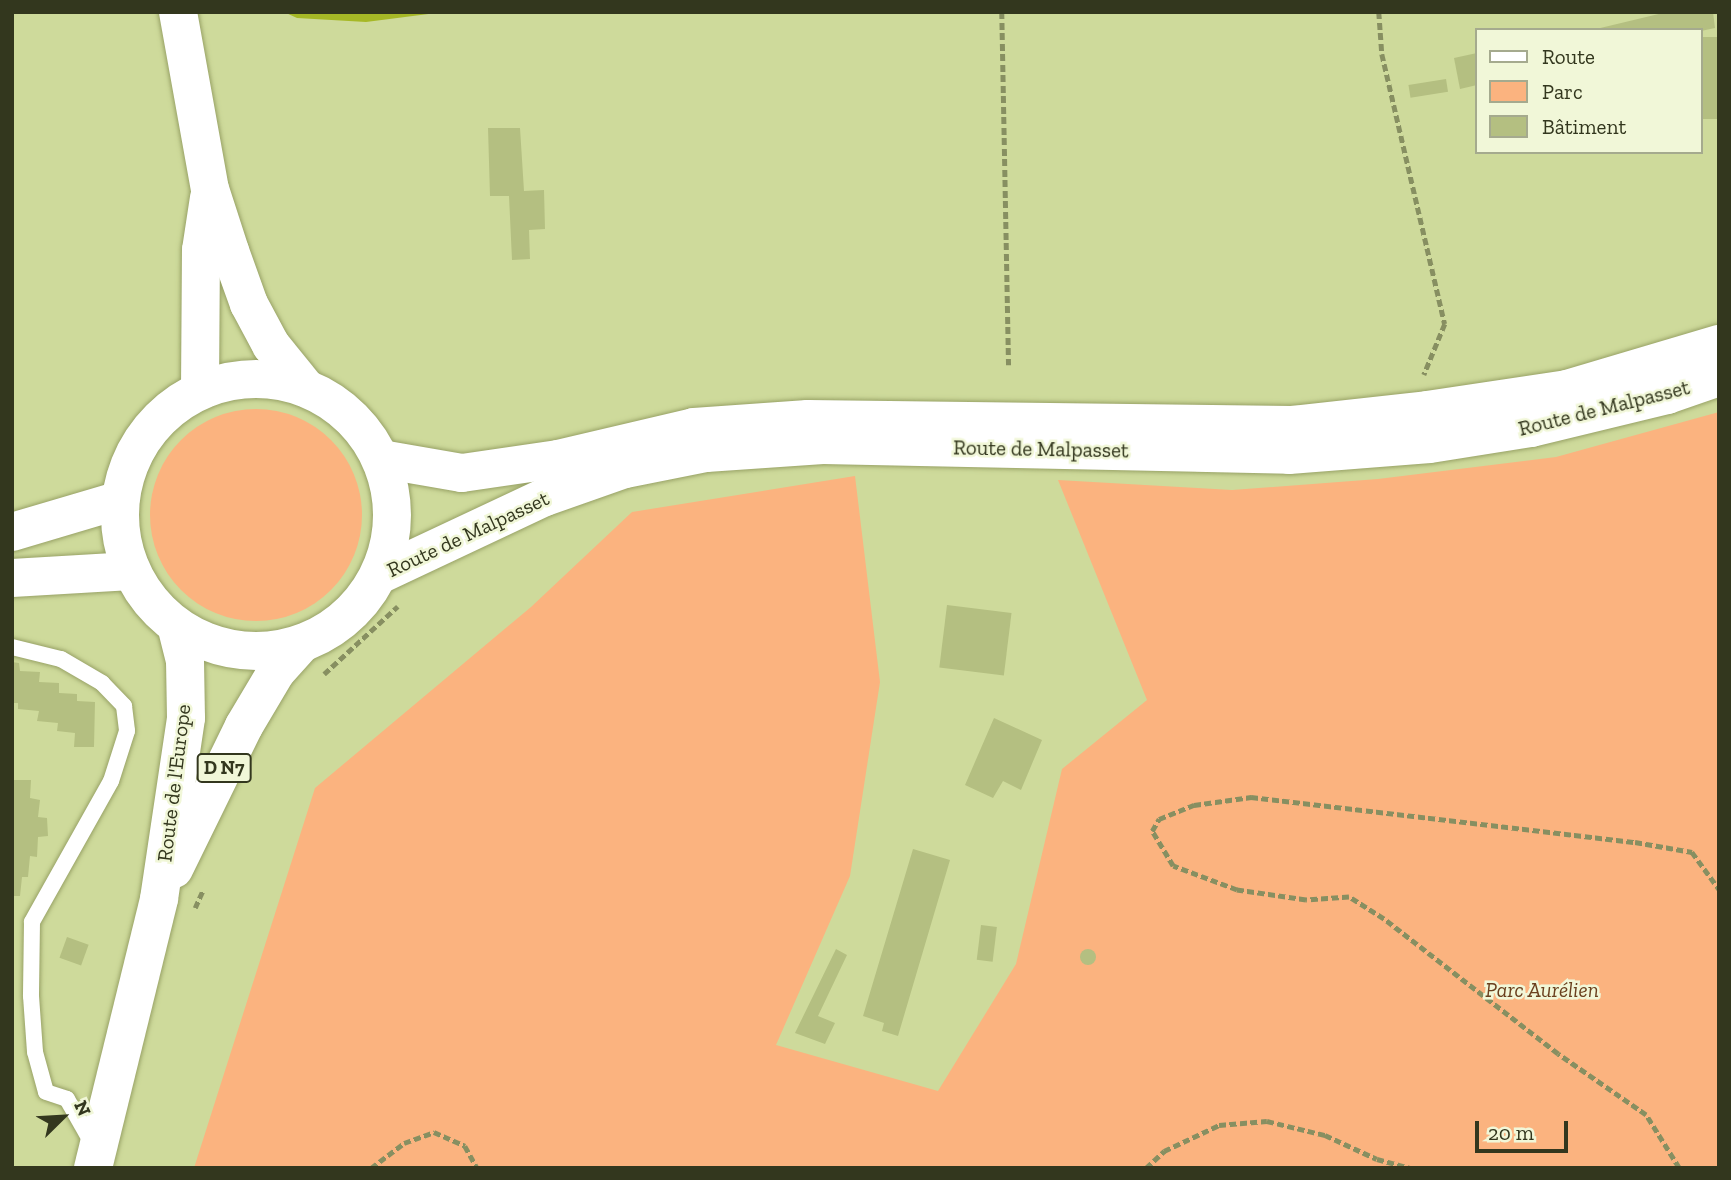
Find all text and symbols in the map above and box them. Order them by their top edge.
legend [1476,28,1703,154]
text: Route [1542,44,1595,69]
text: Parc [1542,79,1583,104]
text: Bâtiment [1542,114,1626,139]
street label: Route de Malpasset [1516,375,1692,441]
street label: Route de Malpasset [953,435,1129,463]
street label: Route de Malpasset [383,485,553,583]
street label: Route de l'Europe [152,703,196,863]
road number: D N7 [196,752,252,783]
park label: Parc Aurélien [1485,977,1599,1003]
north arrow [28,1082,98,1152]
text: N [69,1097,96,1120]
scale bar [1479,1106,1572,1150]
text: 20 m [1488,1120,1534,1145]

